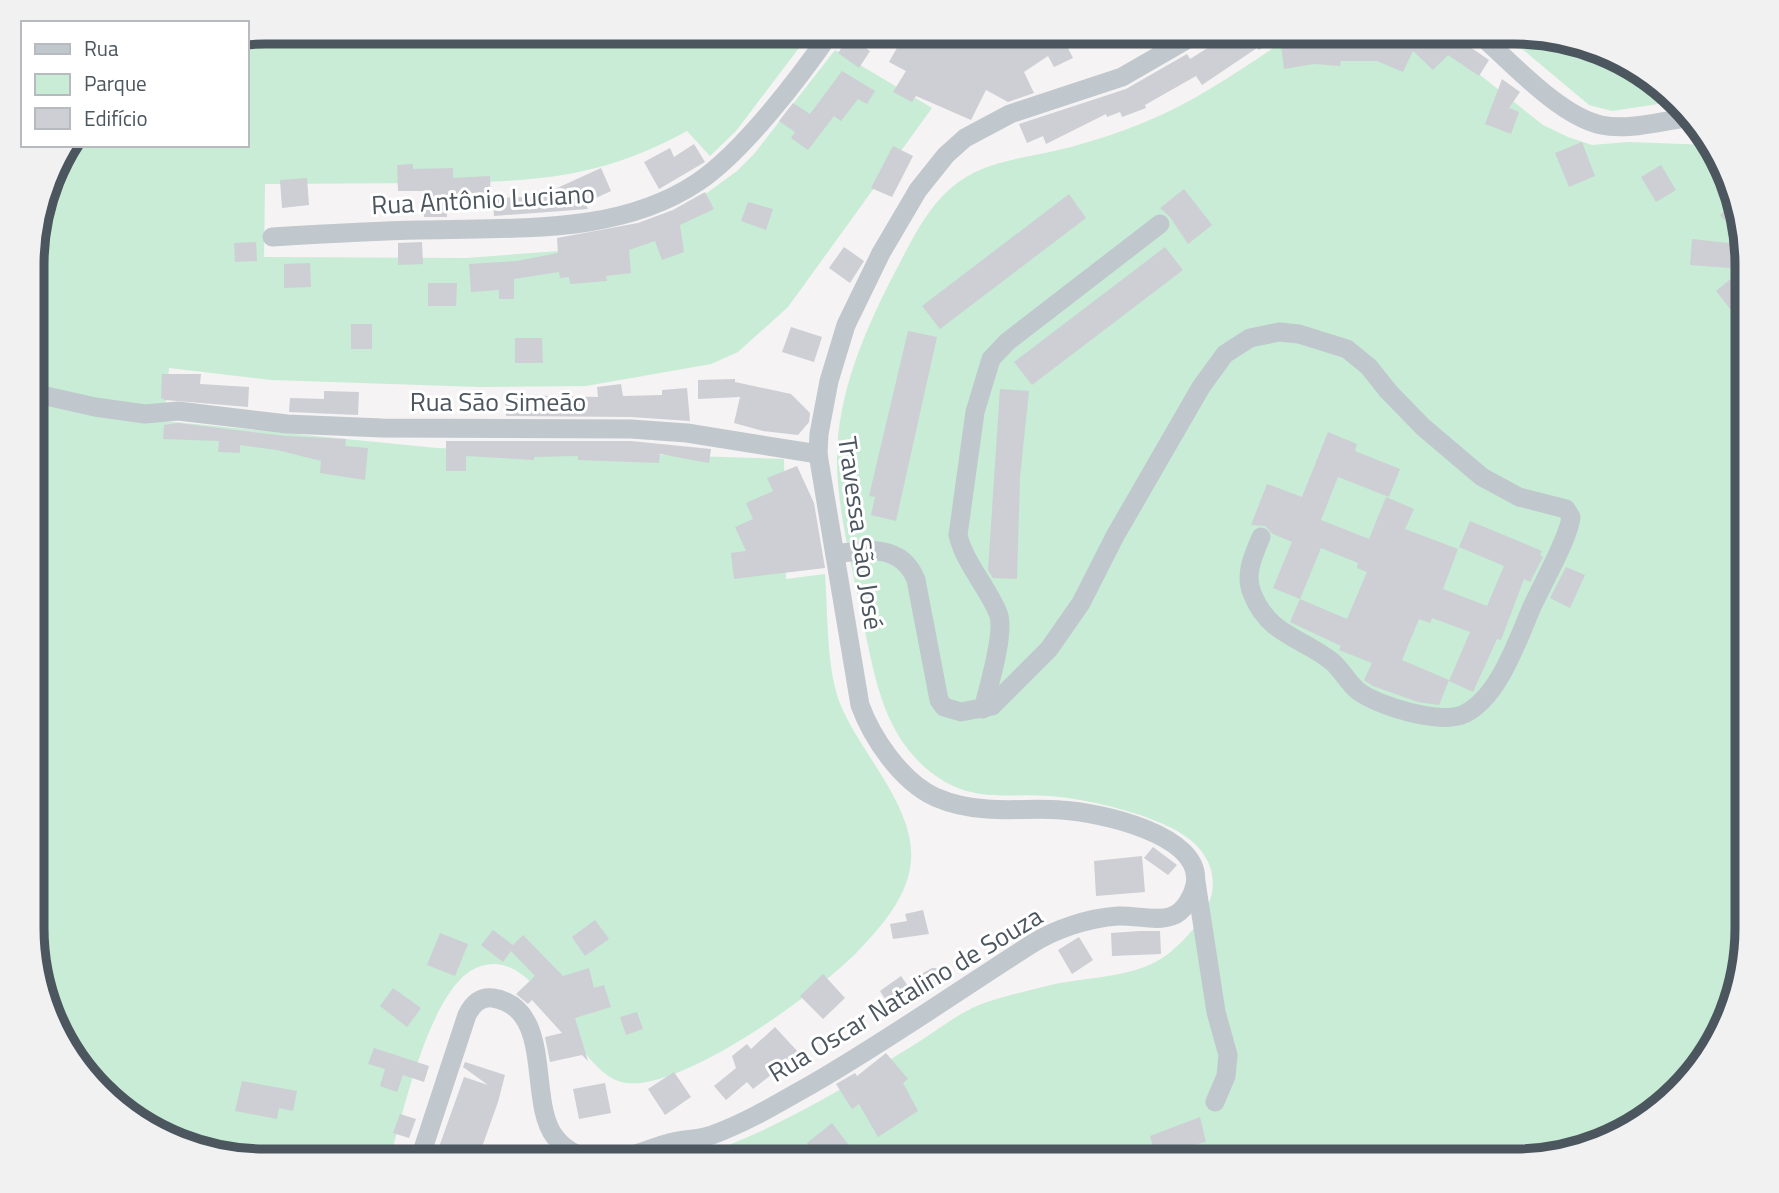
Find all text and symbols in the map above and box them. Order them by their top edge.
legend [21,21,248,147]
text: Rua [84,32,119,64]
text: Parque [84,67,147,99]
text: Edifício [84,102,148,134]
street label: Rua Antônio Luciano [370,174,596,224]
street label: Rua São Simeão [410,382,586,421]
street label: Travessa São José [828,434,894,632]
street label: Rua Oscar Natalino de Souza [760,896,1050,1092]

